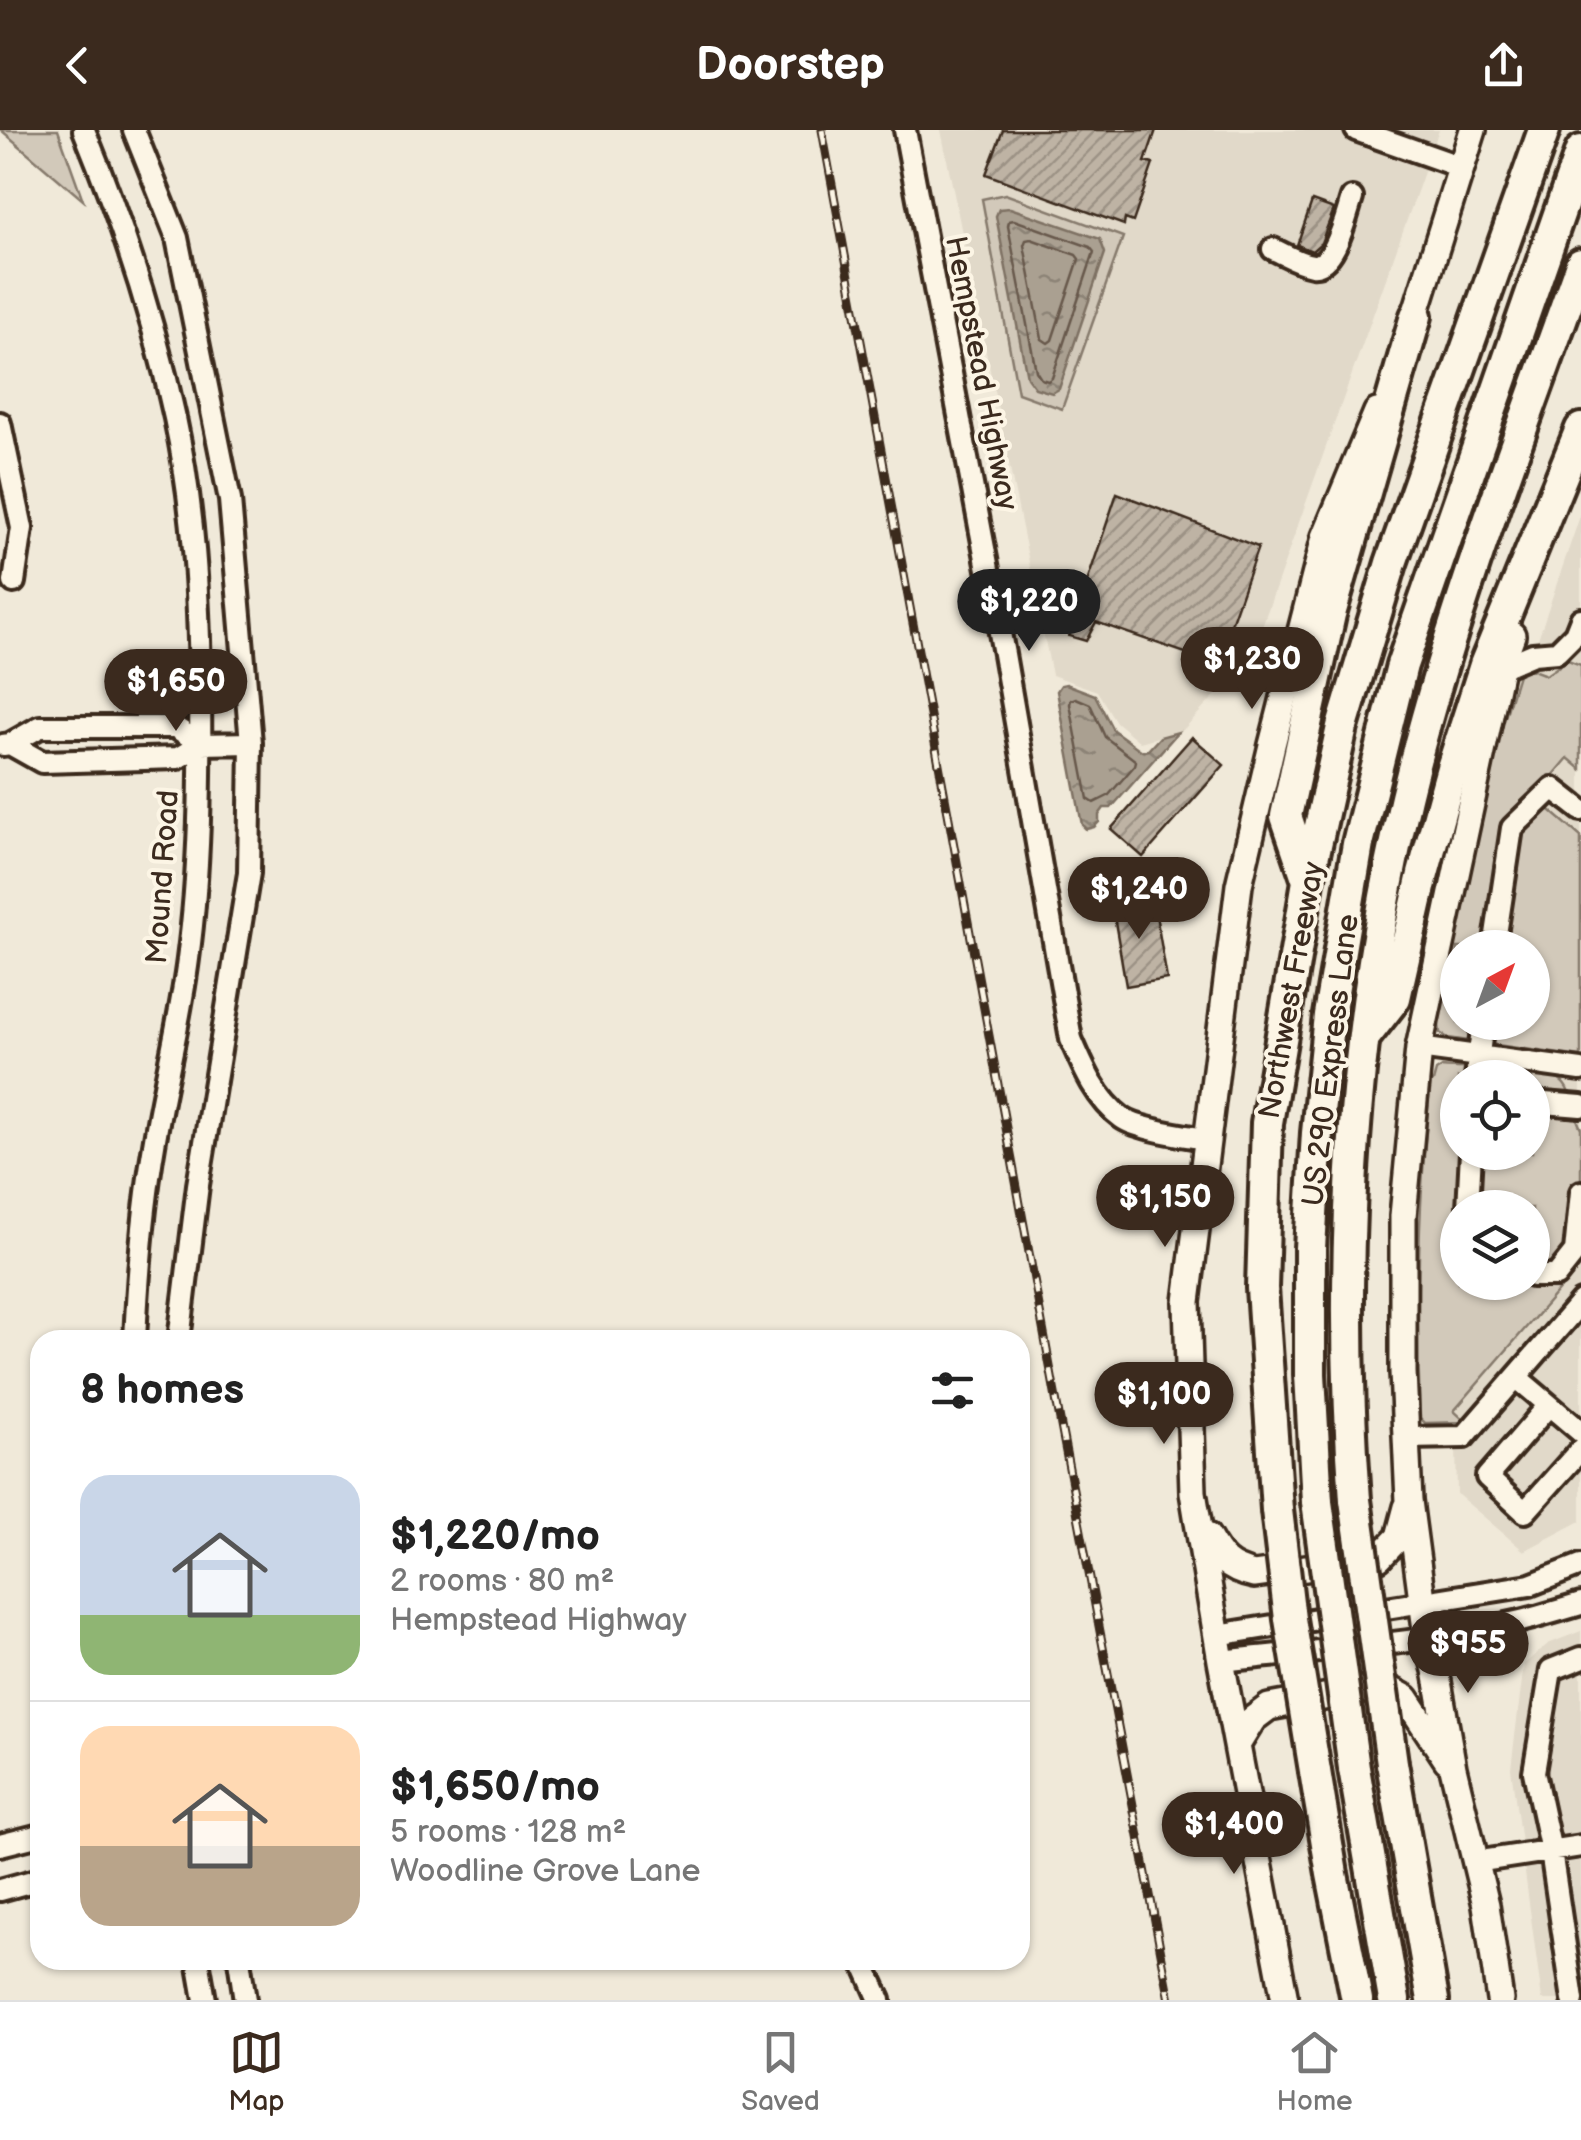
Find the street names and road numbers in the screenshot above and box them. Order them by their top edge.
street label: Hempstead Highway [937,233,1025,514]
street label: Mound Road [139,789,187,965]
street label: Northwest Freeway [1252,858,1332,1121]
street label: US 290 Express Lane [1295,912,1367,1208]

